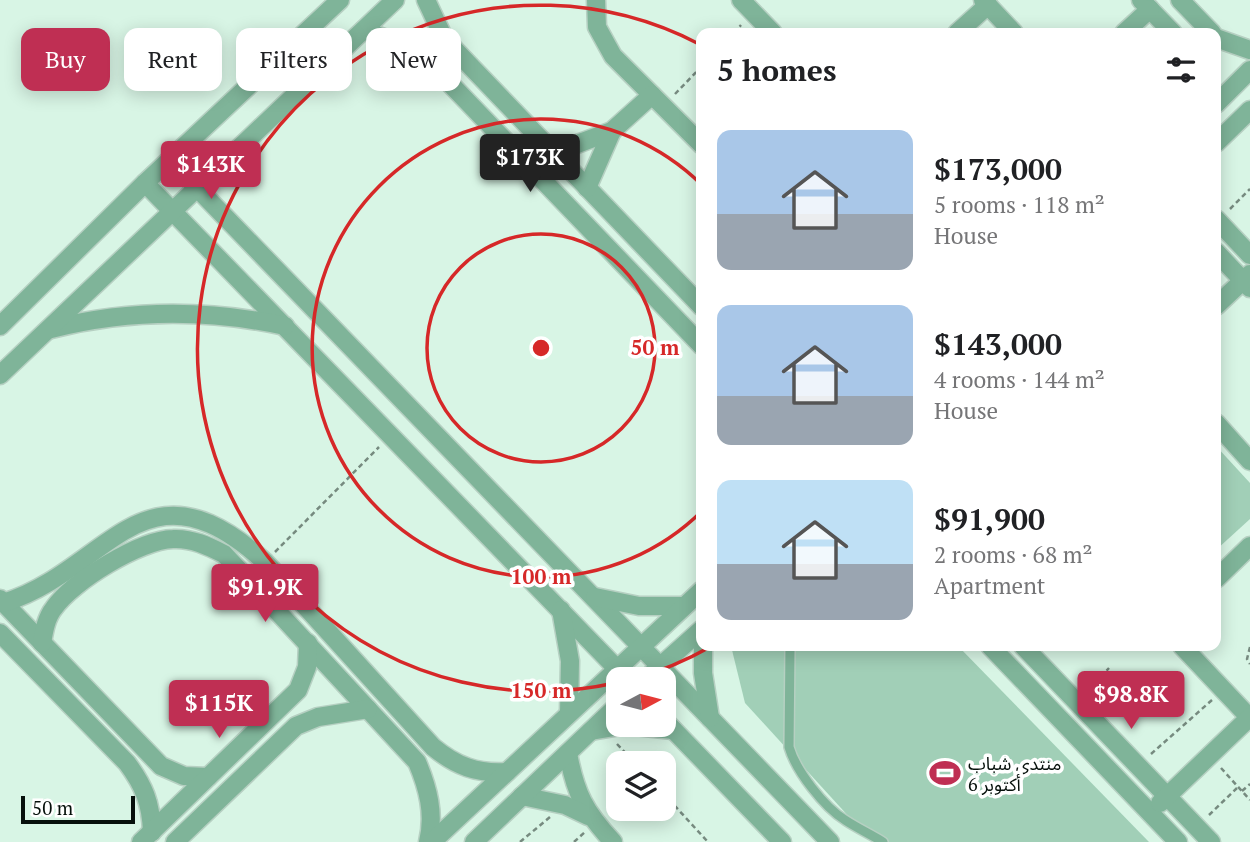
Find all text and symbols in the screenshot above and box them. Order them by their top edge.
chip: Buy [21,28,110,91]
chip: Rent [124,28,222,91]
chip: Filters [236,28,352,91]
chip: New [366,28,461,91]
text: 5 homes [717,50,836,90]
icon: filters [1162,51,1200,89]
pin: $173K [481,134,579,194]
text: $173K [496,141,564,172]
pin: $143K [162,142,260,201]
text: $143K [177,148,245,179]
text: $173,000 [934,149,1062,189]
icon: home [773,158,857,242]
text: 5 rooms · 118 m² [934,189,1105,220]
text: House [934,220,998,251]
text: $143,000 [934,324,1062,364]
text: 50 m [631,333,680,361]
icon: home [773,333,857,417]
centre of rings [529,336,553,360]
text: 4 rooms · 144 m² [934,364,1105,395]
text: House [934,395,998,426]
text: $91,900 [934,499,1045,539]
icon: home [773,508,857,592]
text: 2 rooms · 68 m² [934,539,1093,570]
text: 100 m [511,562,572,590]
pin: $91.9K [208,564,322,624]
text: Apartment [934,570,1045,601]
text: $91.9K [227,571,303,602]
north arrow [606,667,676,737]
map controls [606,667,676,821]
pin: $98.8K [1074,672,1188,731]
text: 150 m [511,676,572,704]
text: $98.8K [1093,678,1169,709]
pin: $115K [170,680,268,740]
text: $115K [185,687,253,718]
button: layers [606,751,676,821]
place label: منتدى شباب 6 أكتوبر [968,751,1061,796]
sports icon: منتدى شباب 6 أكتوبر [928,756,962,790]
scale bar [21,793,135,825]
text: 50 m [32,795,73,820]

